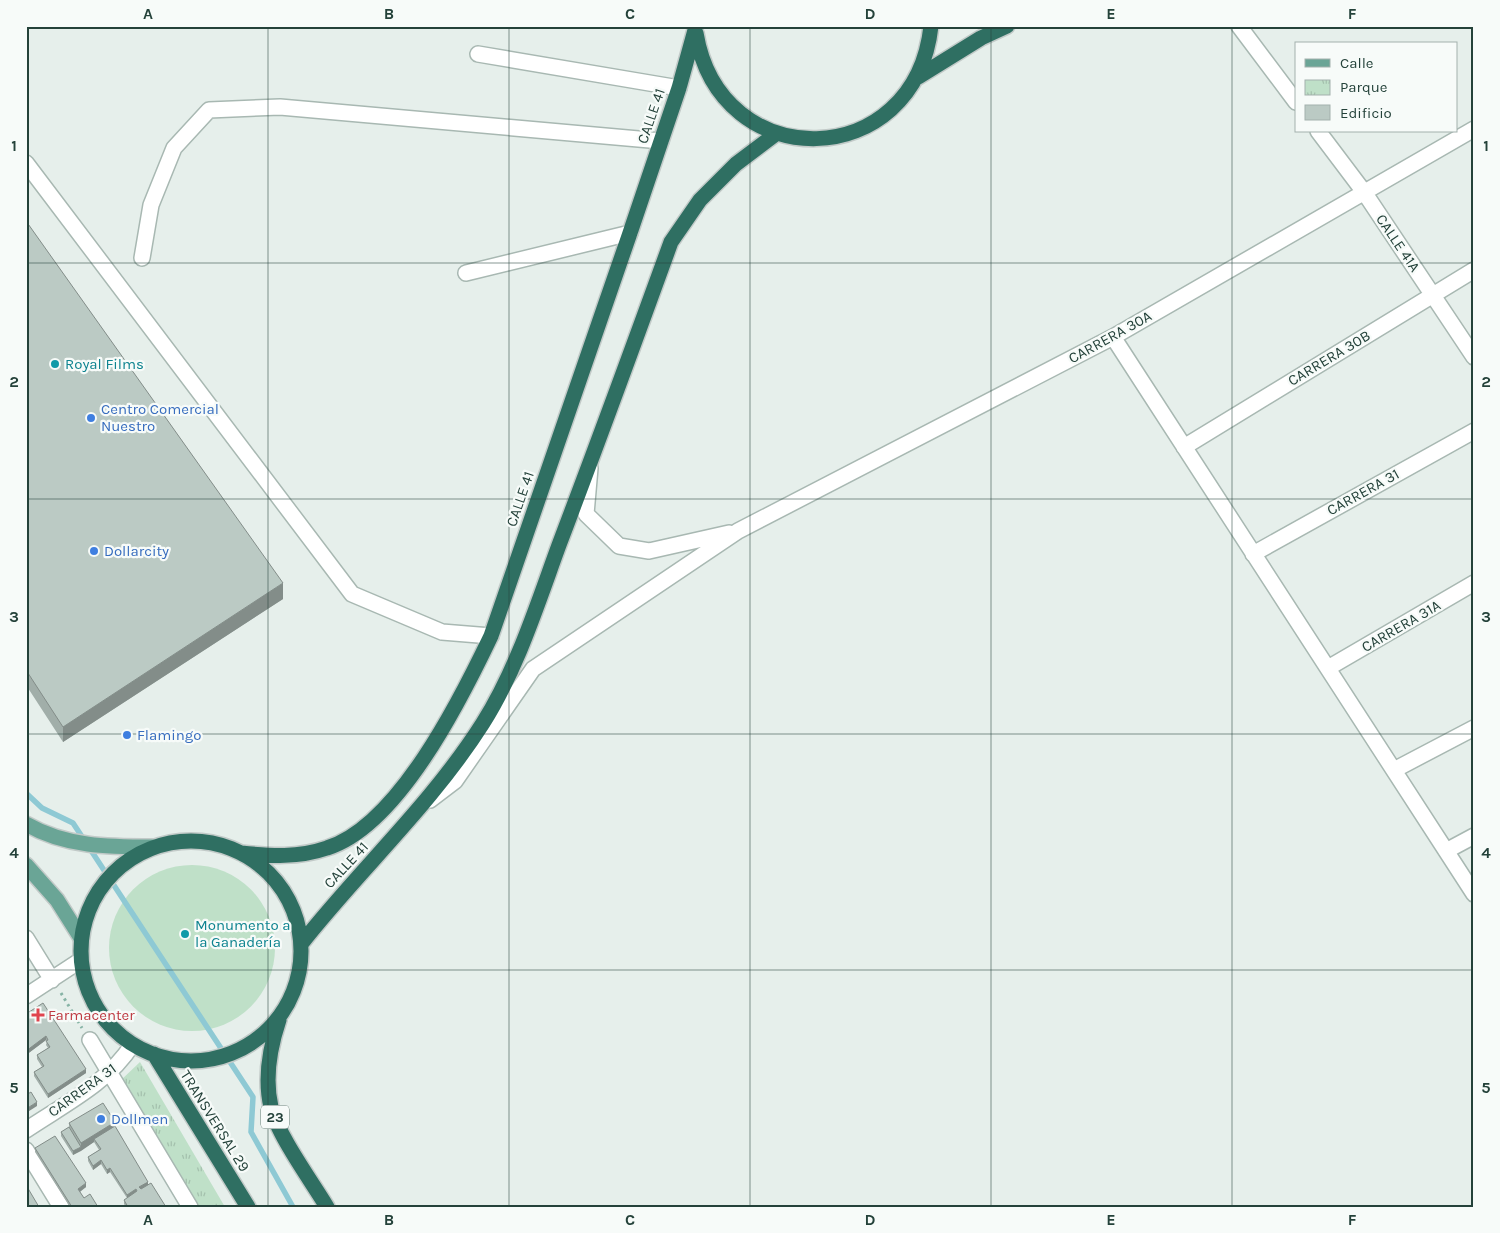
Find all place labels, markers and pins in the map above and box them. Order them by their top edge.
place label: Royal Films [65,355,144,373]
marker: Royal Films [49,358,61,370]
place label: Centro Comercial Nuestro [101,400,219,435]
marker: Centro Comercial Nuestro [85,412,97,424]
place label: Dollarcity [104,542,169,560]
marker: Dollarcity [88,545,100,557]
place label: Flamingo [137,726,202,744]
marker: Flamingo [121,729,133,741]
place label: Monumento a la Ganadería [195,916,290,951]
marker: Monumento a la Ganadería [179,928,191,940]
place label: Farmacenter [48,1006,135,1024]
marker: Farmacenter [32,1009,44,1021]
place label: Dollmen [111,1110,168,1128]
marker: Dollmen [95,1113,107,1125]

